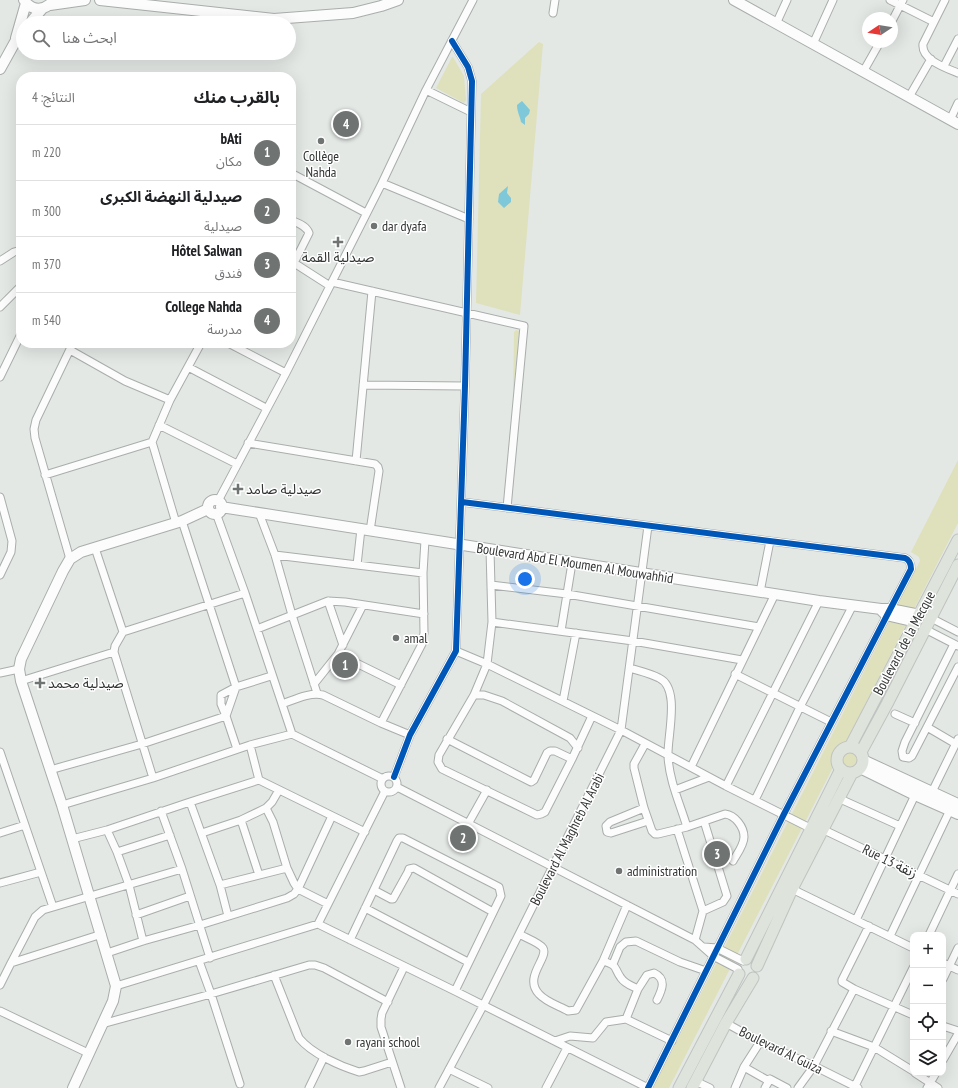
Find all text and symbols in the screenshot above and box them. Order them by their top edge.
north arrow [862,12,898,48]
search box [16,16,296,60]
icon: search [30,27,52,49]
text: ابحث هنا [62,28,117,47]
text: بالقرب منك [194,86,280,108]
text: النتائج: 4 [32,89,75,106]
pin: 4 [333,109,359,139]
text: bAti [220,129,242,148]
marker: Collège Nahda [316,136,326,146]
text: 220 m [32,144,61,161]
text: 1 [264,144,270,161]
place label: Collège Nahda [303,147,339,181]
text: مكان [216,153,242,170]
text: صيدلية النهضة الكبرى [100,187,242,206]
text: 300 m [32,203,61,220]
text: 2 [264,203,270,220]
place label: dar dyafa [382,217,427,235]
text: صيدلية [204,218,242,235]
marker: dar dyafa [369,221,379,231]
marker: صيدلية القمة [333,237,343,247]
text: Hôtel Salwan [172,241,242,260]
place label: صيدلية القمة [302,248,375,266]
text: 370 m [32,256,61,273]
text: 3 [264,256,270,273]
text: فندق [215,265,242,282]
text: College Nahda [165,297,242,316]
text: 540 m [32,312,61,329]
text: 4 [264,312,270,329]
text: مدرسة [207,321,242,338]
place label: صيدلية صامد [246,480,322,498]
marker: صيدلية صامد [233,484,243,494]
street label: Boulevard Abd El Moumen Al Mouwahhid [475,539,675,587]
your location [515,569,535,589]
street label: Boulevard de la Mecque [869,588,939,698]
place label: amal [404,629,428,647]
marker: amal [391,633,401,643]
pin: 1 [332,650,358,680]
place label: صيدلية محمد [48,674,124,692]
marker: صيدلية محمد [35,678,45,688]
street label: Boulevard Al Maghreb Al Arabi [526,770,608,908]
pin: 2 [450,823,476,853]
pin: 3 [704,839,730,869]
street label: Rue 13 زنقة [859,840,921,882]
place label: administration [627,862,697,880]
marker: administration [614,866,624,876]
map controls [910,932,946,1076]
button: + [910,932,946,968]
button: − [910,968,946,1004]
button: locate [910,1004,946,1040]
street label: Boulevard Al Guiza [736,1022,826,1078]
place label: rayani school [356,1033,420,1051]
marker: rayani school [343,1037,353,1047]
button: layers [910,1040,946,1076]

